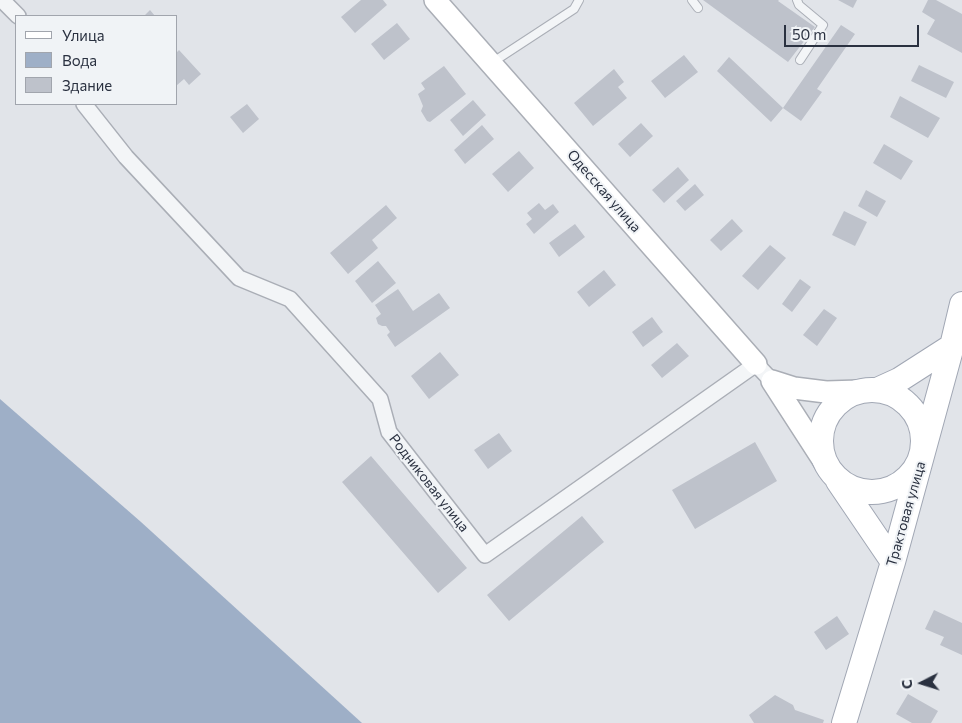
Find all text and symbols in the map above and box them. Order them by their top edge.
legend [15,15,178,105]
scale bar [787,15,922,47]
text: 50 m [792,25,826,43]
text: Улица [62,26,104,44]
text: Вода [62,51,97,69]
text: Здание [62,76,112,94]
street label: Одесская улица [564,146,644,236]
street label: Родниковая улица [386,431,472,535]
street label: Трактовая улица [883,459,929,569]
north arrow [897,658,947,708]
text: С [898,679,915,690]

